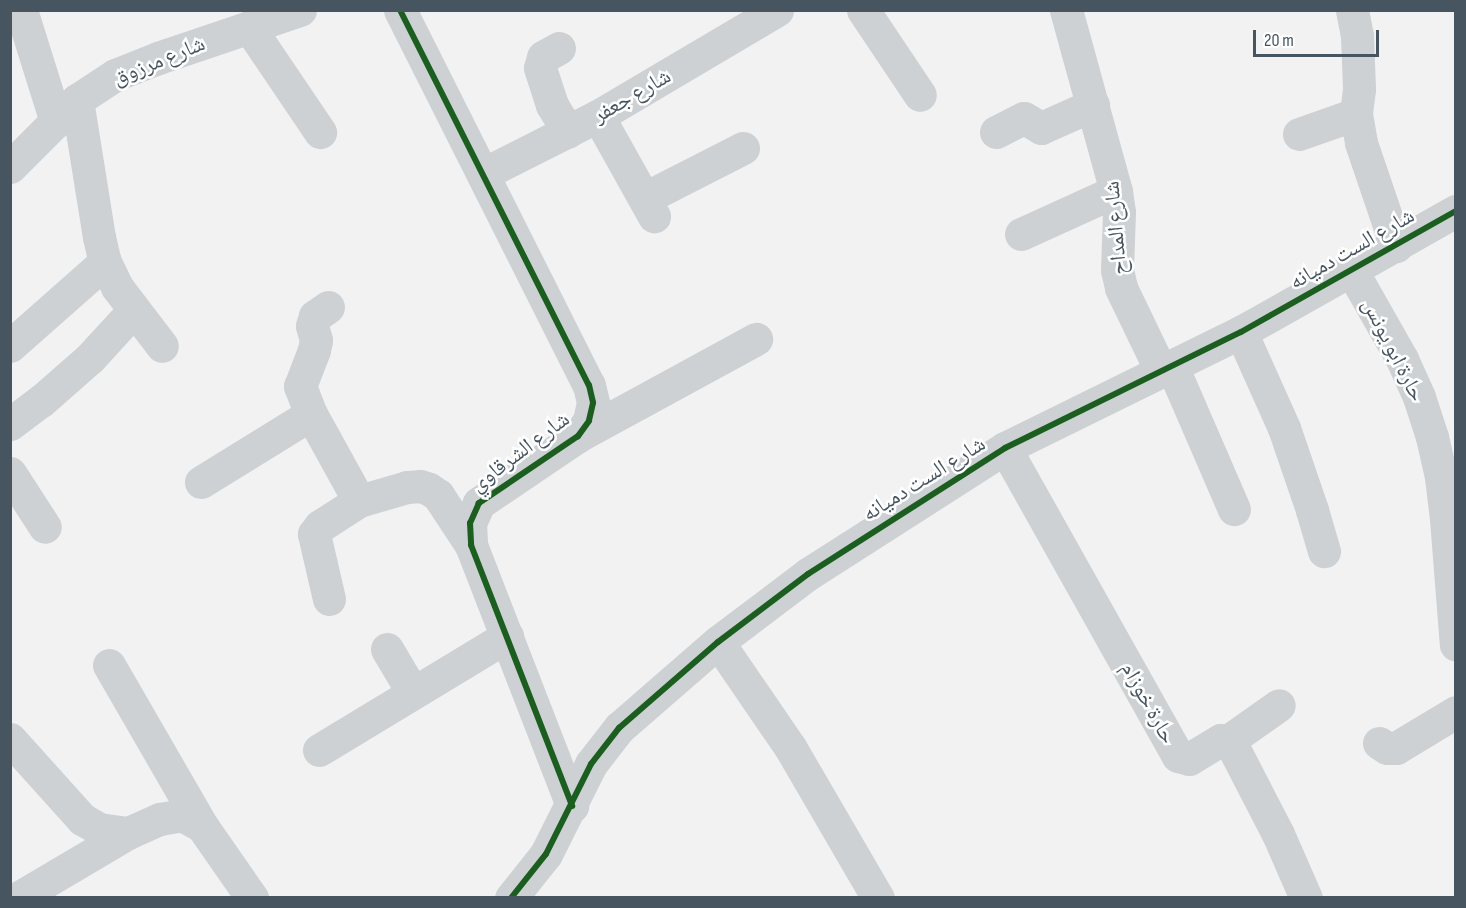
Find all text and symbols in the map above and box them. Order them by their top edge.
scale bar [1256,18,1382,56]
text: 20 m [1264,30,1294,51]
street label: شارع مرزوق [109,31,209,91]
street label: شارع جعفر [588,63,676,129]
street label: شارع المداح [1099,180,1133,276]
street label: شارع الست دميانه [1285,203,1419,295]
street label: حارة ابو يونس [1356,294,1430,406]
street label: شارع الشرقاوي [465,406,575,498]
street label: شارع الست دميانه [858,431,990,527]
street label: حارة خوزام [1115,658,1181,748]

